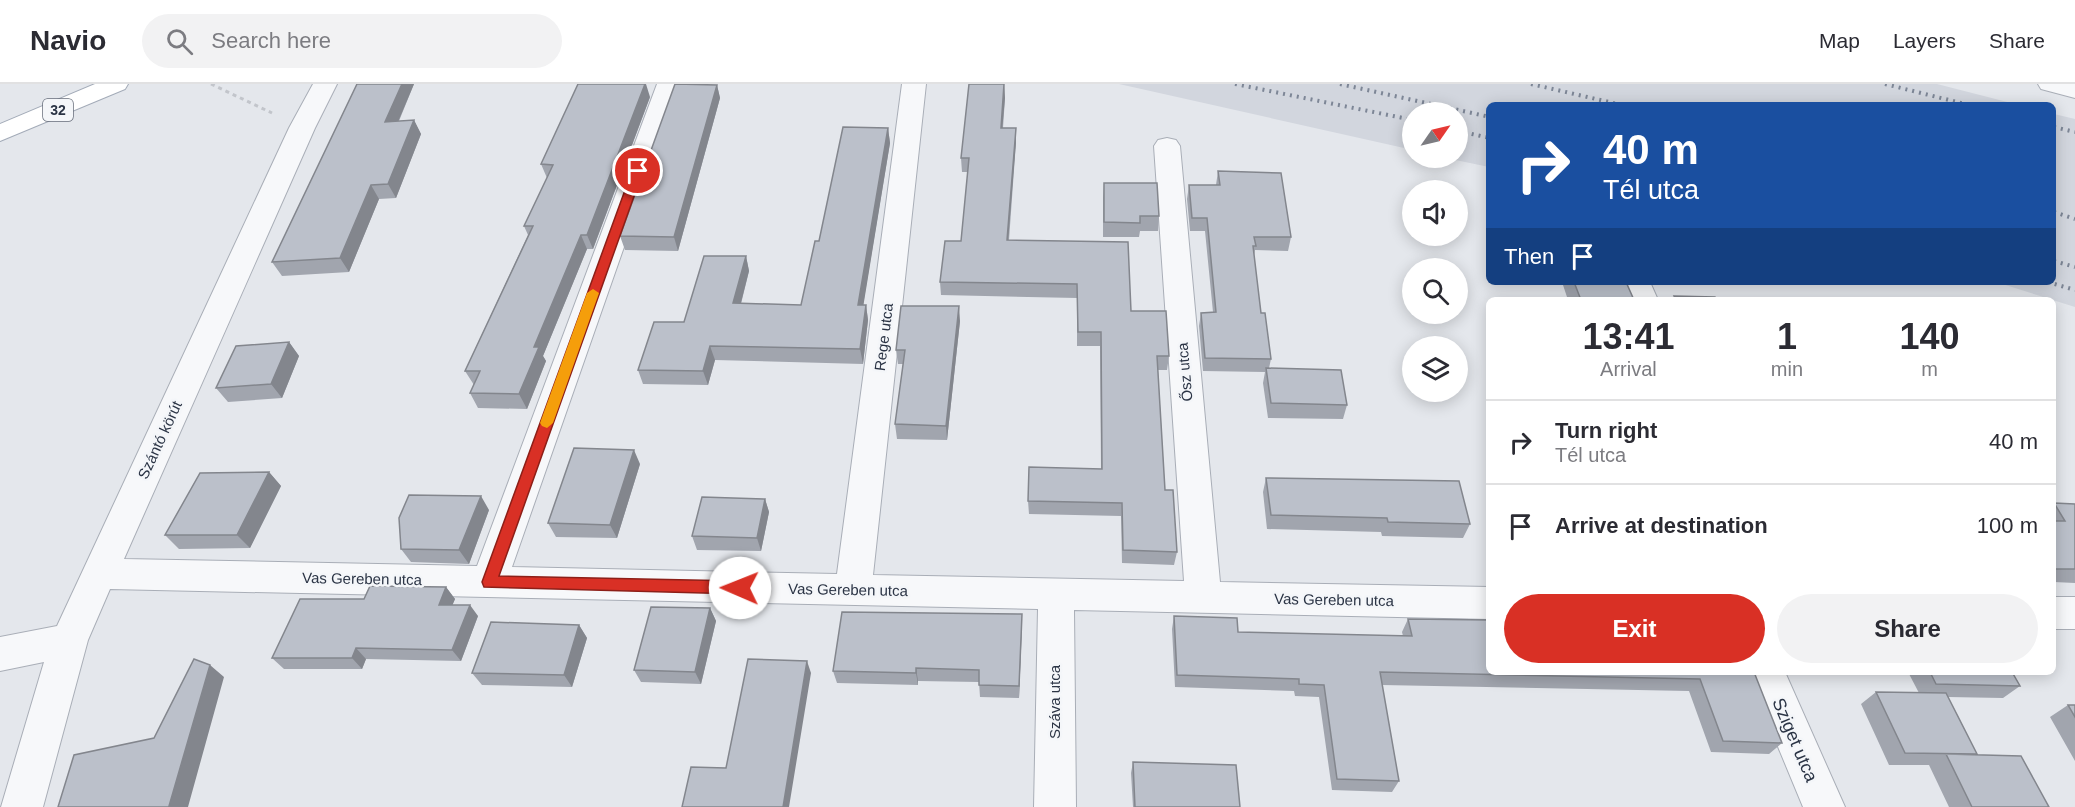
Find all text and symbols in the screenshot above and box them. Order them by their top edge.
search box [142,14,562,68]
text: Navio [30,25,106,56]
icon: search [163,25,196,58]
text: Search here [211,28,331,53]
text: Map [1819,29,1860,52]
text: Layers [1893,29,1956,52]
text: Share [1989,29,2045,52]
road number: 32 [43,99,73,121]
north arrow [1402,102,1468,168]
map controls [1402,102,1468,402]
icon: right [1504,126,1582,204]
text: 40 m [1603,126,1699,173]
pin [612,145,663,196]
icon: arrive [621,154,654,187]
text: Tél utca [1603,175,1699,205]
button: sound [1402,180,1468,246]
icon: arrive [1566,240,1599,273]
text: Then [1504,244,1554,269]
button: search [1402,258,1468,324]
street label: Rege utca [871,301,896,372]
text: 13:41 [1582,316,1674,357]
text: 1 [1777,316,1797,357]
text: 140 [1899,316,1960,357]
button: layers [1402,336,1468,402]
street label: Ősz utca [1173,341,1196,402]
text: Arrival [1600,358,1657,380]
text: min [1771,358,1803,380]
text: m [1921,358,1938,380]
street label: Szántó körút [134,397,185,482]
text: Turn right [1555,418,1657,443]
icon: right [1504,426,1537,459]
text: 40 m [1989,429,2038,454]
text: Tél utca [1555,444,1626,466]
icon: arrive [1504,510,1537,543]
text: Arrive at destination [1555,513,1768,538]
text: 100 m [1977,513,2038,538]
position arrow [708,556,772,620]
street label: Vas Gereben utca [302,569,423,588]
street label: Vas Gereben utca [788,580,909,599]
street label: Vas Gereben utca [1274,590,1395,609]
button: Exit [1504,594,1765,663]
button: Share [1777,594,2038,663]
street label: Száva utca [1046,664,1063,739]
street label: Sziget utca [1768,695,1822,786]

